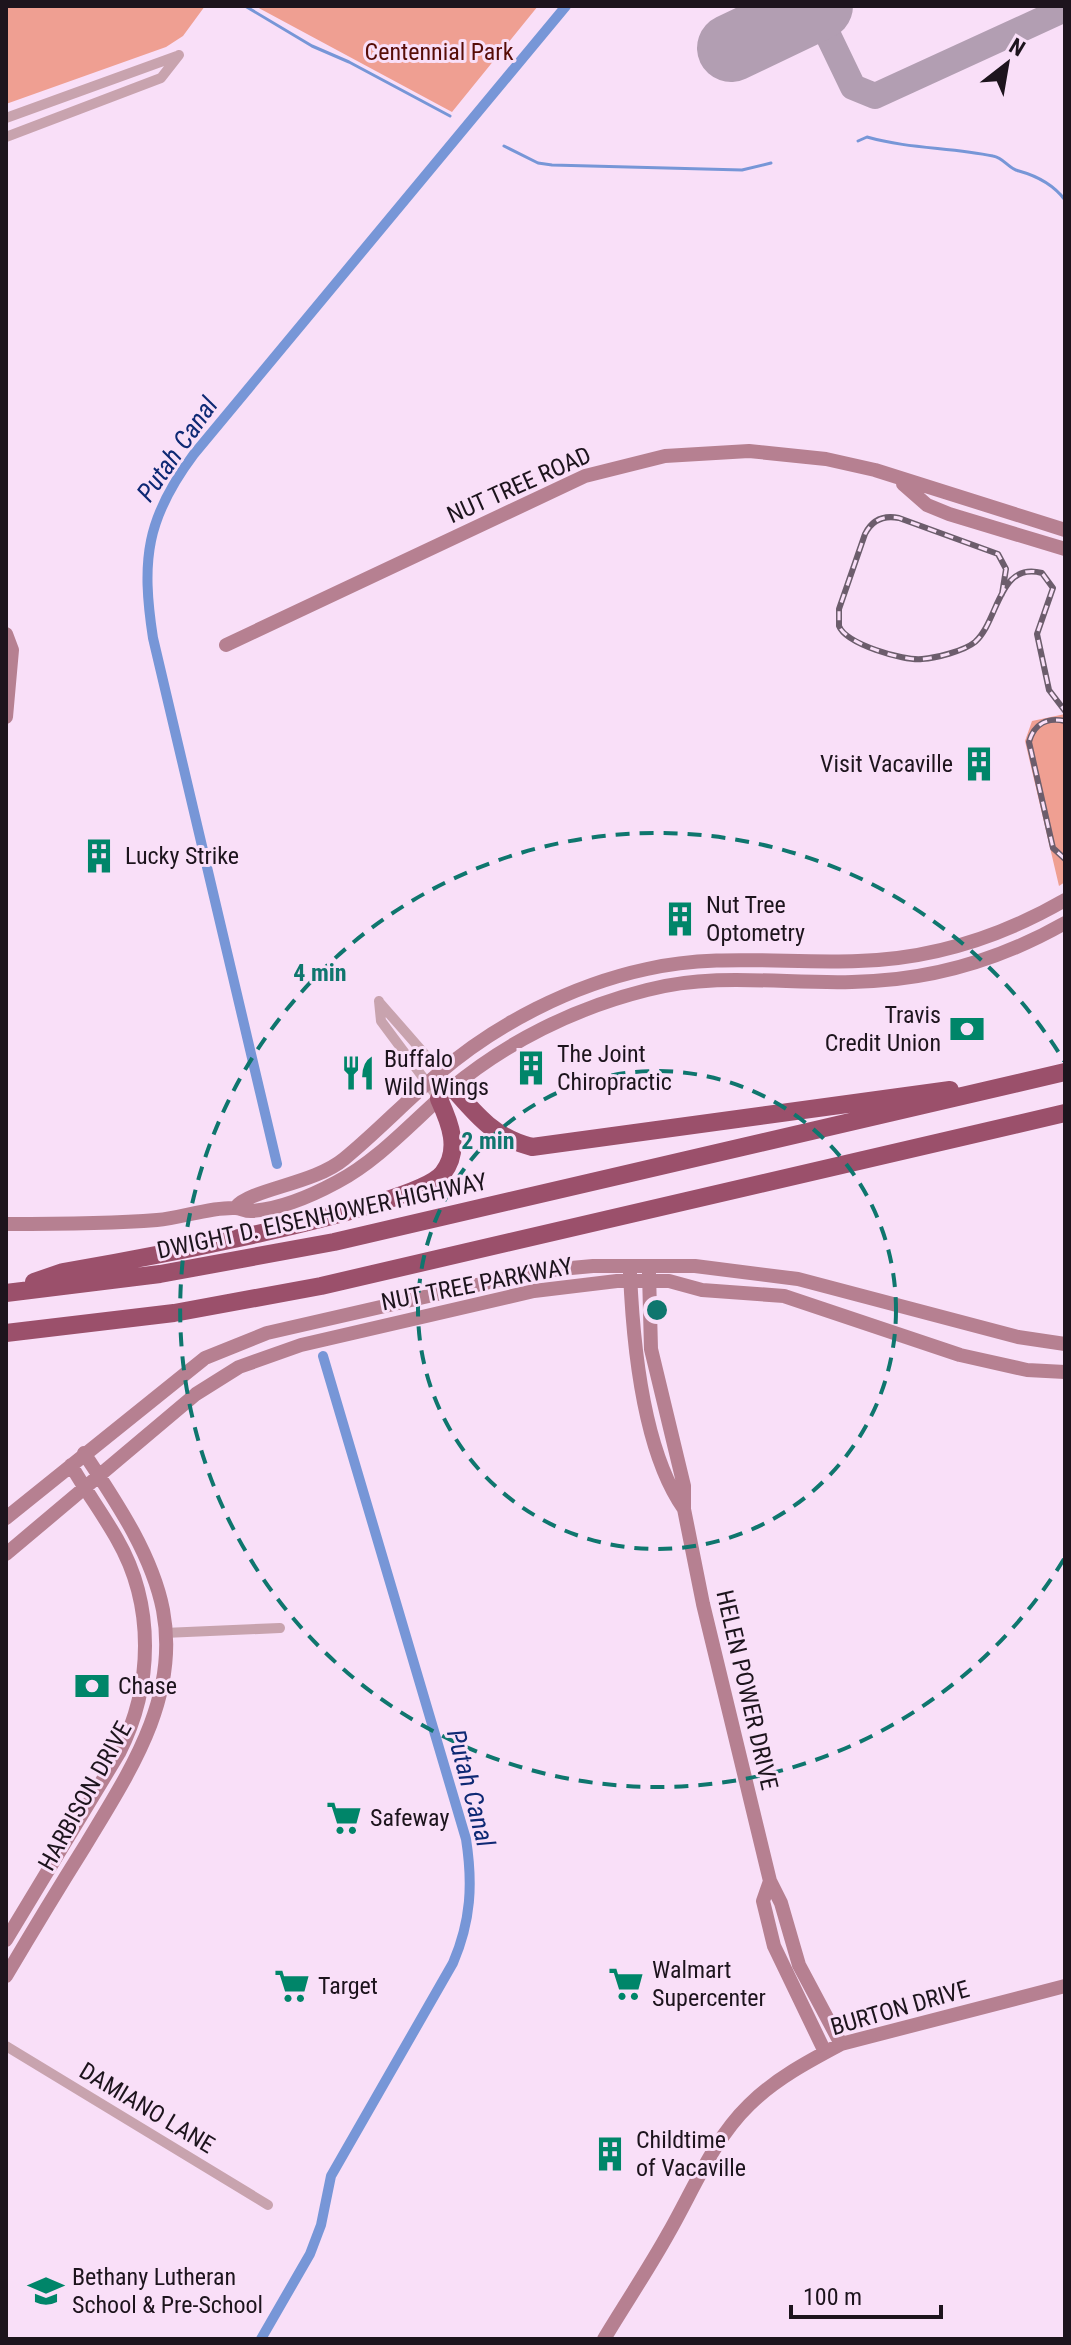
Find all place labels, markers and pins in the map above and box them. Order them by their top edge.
building icon: Visit Vacaville [960,745,998,783]
place label: Visit Vacaville [820,750,953,778]
building icon: Lucky Strike [80,837,118,875]
place label: Lucky Strike [125,842,239,870]
place label: Nut Tree Optometry [706,891,805,947]
building icon: Nut Tree Optometry [661,900,699,938]
place label: Travis Credit Union [825,1001,941,1057]
bank icon: Travis Credit Union [948,1010,986,1048]
place label: The Joint Chiropractic [557,1040,672,1096]
place label: Buffalo Wild Wings [384,1045,489,1101]
building icon: The Joint Chiropractic [512,1049,550,1087]
restaurant icon: Buffalo Wild Wings [339,1054,377,1092]
centre of rings [643,1296,671,1324]
bank icon: Chase [73,1667,111,1705]
place label: Chase [118,1672,177,1700]
supermarket icon: Safeway [325,1799,363,1837]
place label: Safeway [370,1804,449,1832]
place label: Walmart Supercenter [652,1956,766,2012]
supermarket icon: Walmart Supercenter [607,1965,645,2003]
supermarket icon: Target [273,1967,311,2005]
place label: Target [318,1972,378,2000]
place label: Childtime of Vacaville [636,2126,746,2182]
building icon: Childtime of Vacaville [591,2135,629,2173]
place label: Bethany Lutheran School & Pre-School [72,2263,263,2319]
school or university icon: Bethany Lutheran School & Pre-School [27,2272,65,2310]

